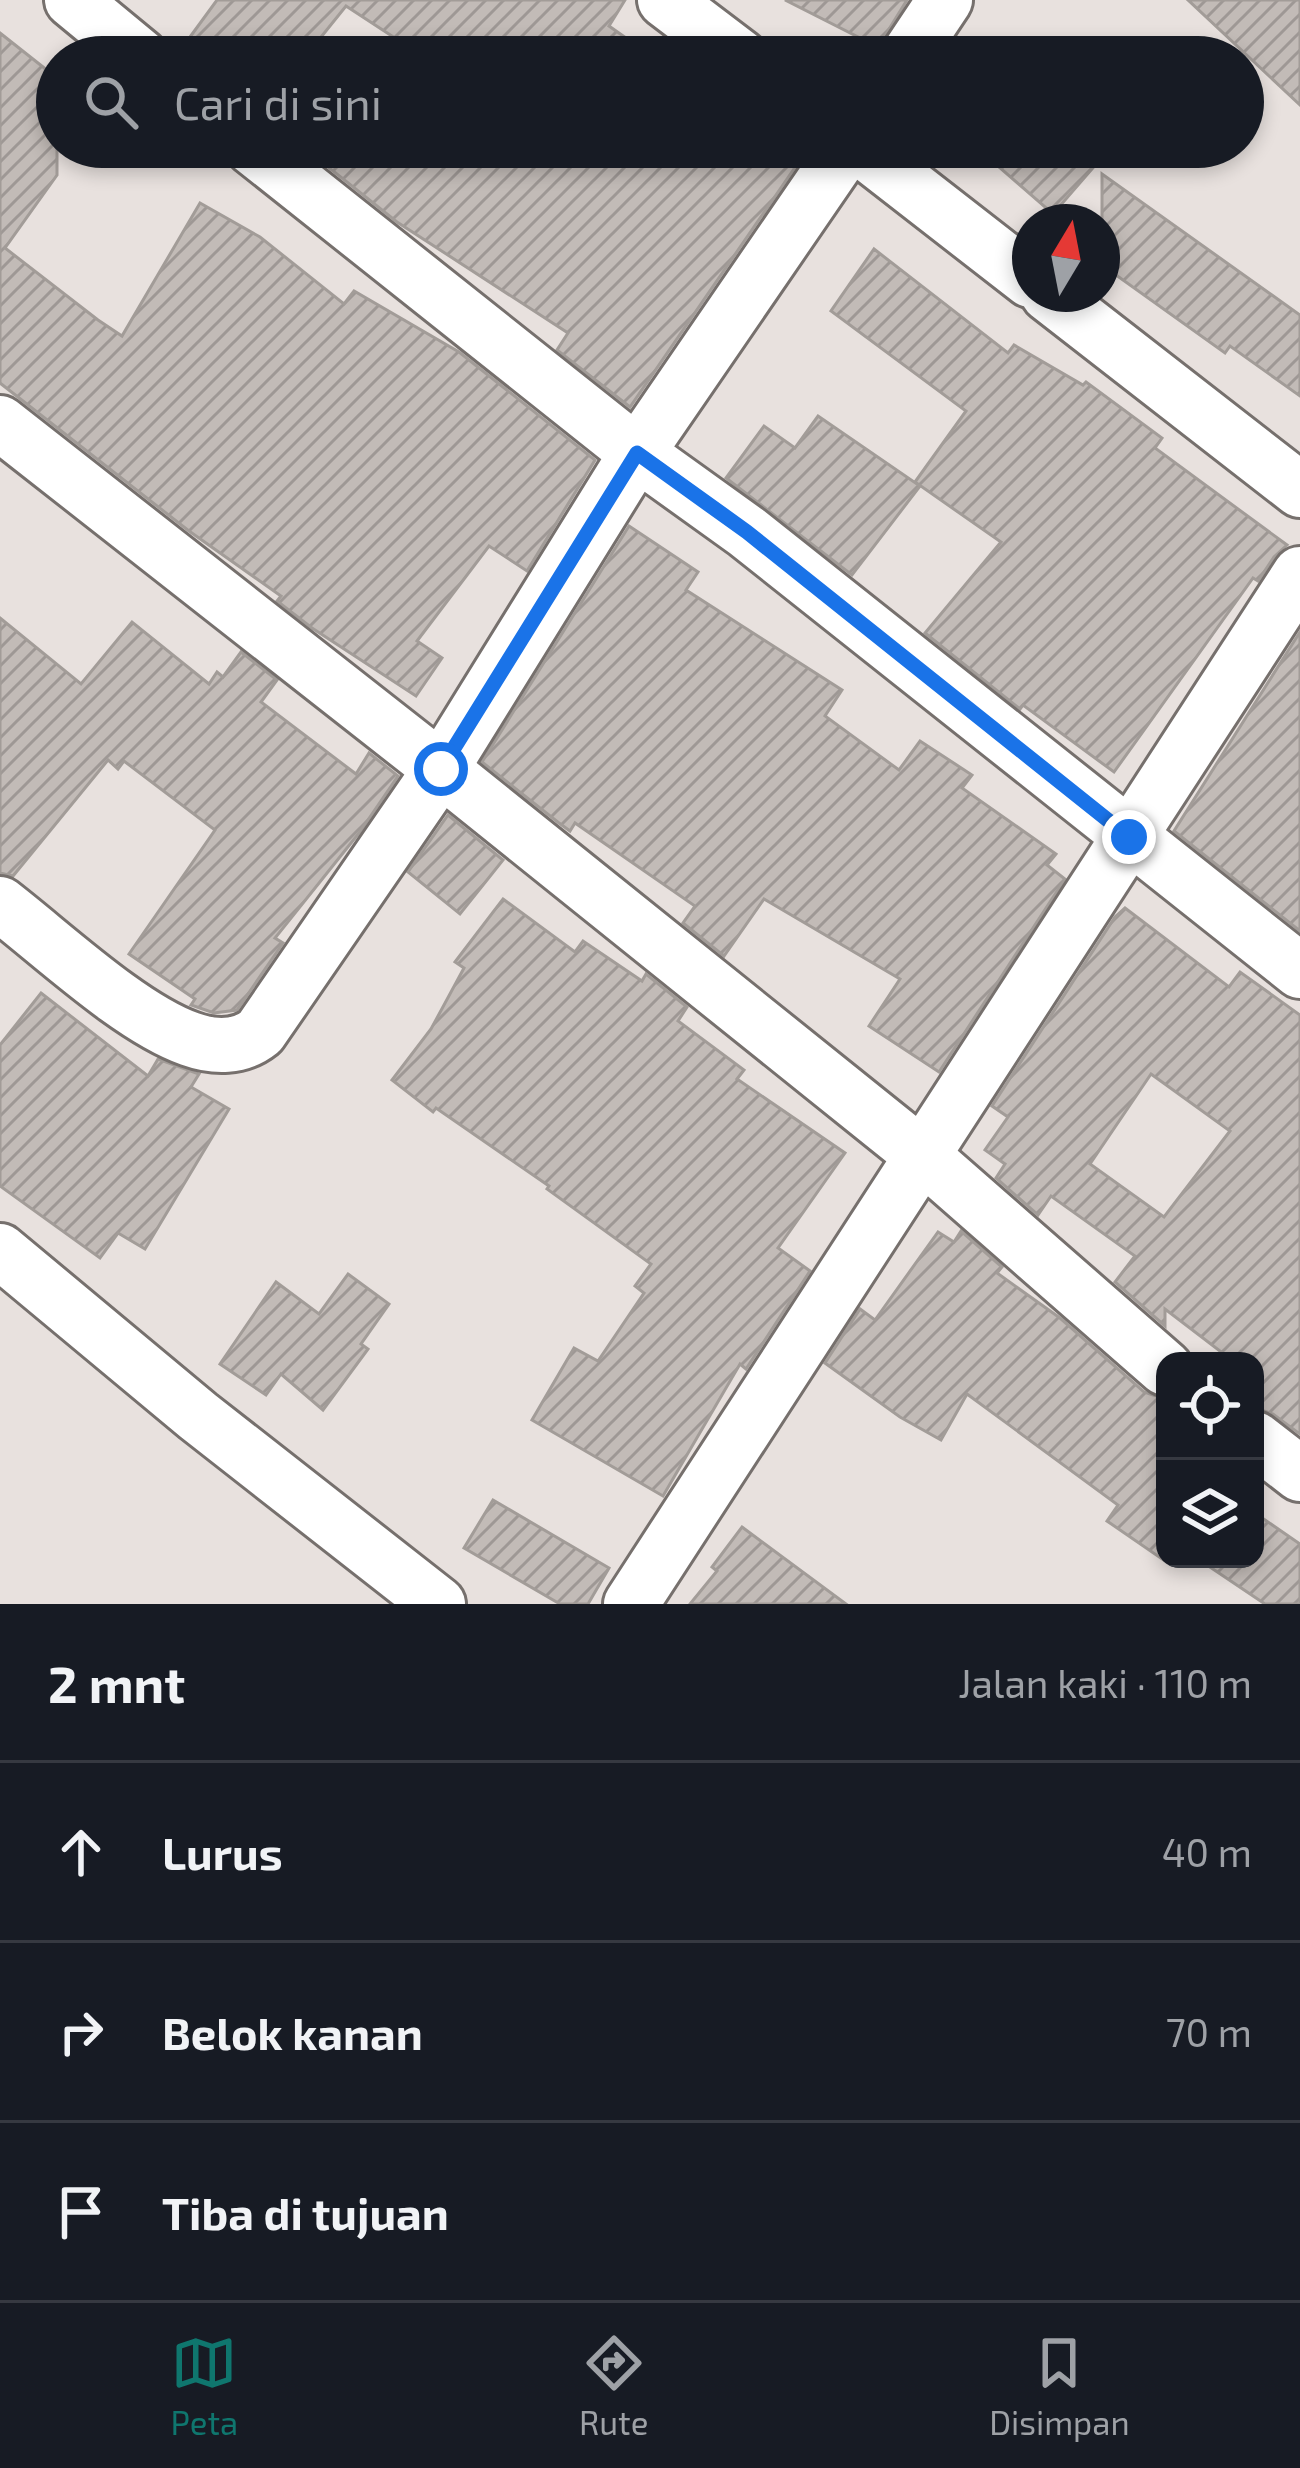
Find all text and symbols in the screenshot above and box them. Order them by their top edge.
search box [36,36,1264,168]
icon: search [78,69,144,135]
text: Cari di sini [174,75,382,129]
north arrow [1012,204,1120,312]
route start [414,742,468,796]
route end [1102,810,1156,864]
map controls [1156,1352,1264,1568]
button: locate [1156,1352,1264,1460]
button: layers [1156,1460,1264,1568]
text: 2 mnt [48,1652,185,1713]
text: Jalan kaki · 110 m [958,1659,1252,1706]
icon: ahead [48,1819,114,1885]
text: Lurus [162,1825,283,1879]
text: 40 m [1162,1828,1252,1875]
icon: right [48,1999,114,2065]
text: Belok kanan [162,2005,423,2059]
text: 70 m [1166,2008,1252,2055]
icon: arrive [48,2179,114,2245]
text: Tiba di tujuan [162,2185,449,2239]
tab: Peta [170,2330,238,2442]
tab: Rute [579,2330,648,2442]
tab: Disimpan [989,2330,1130,2442]

